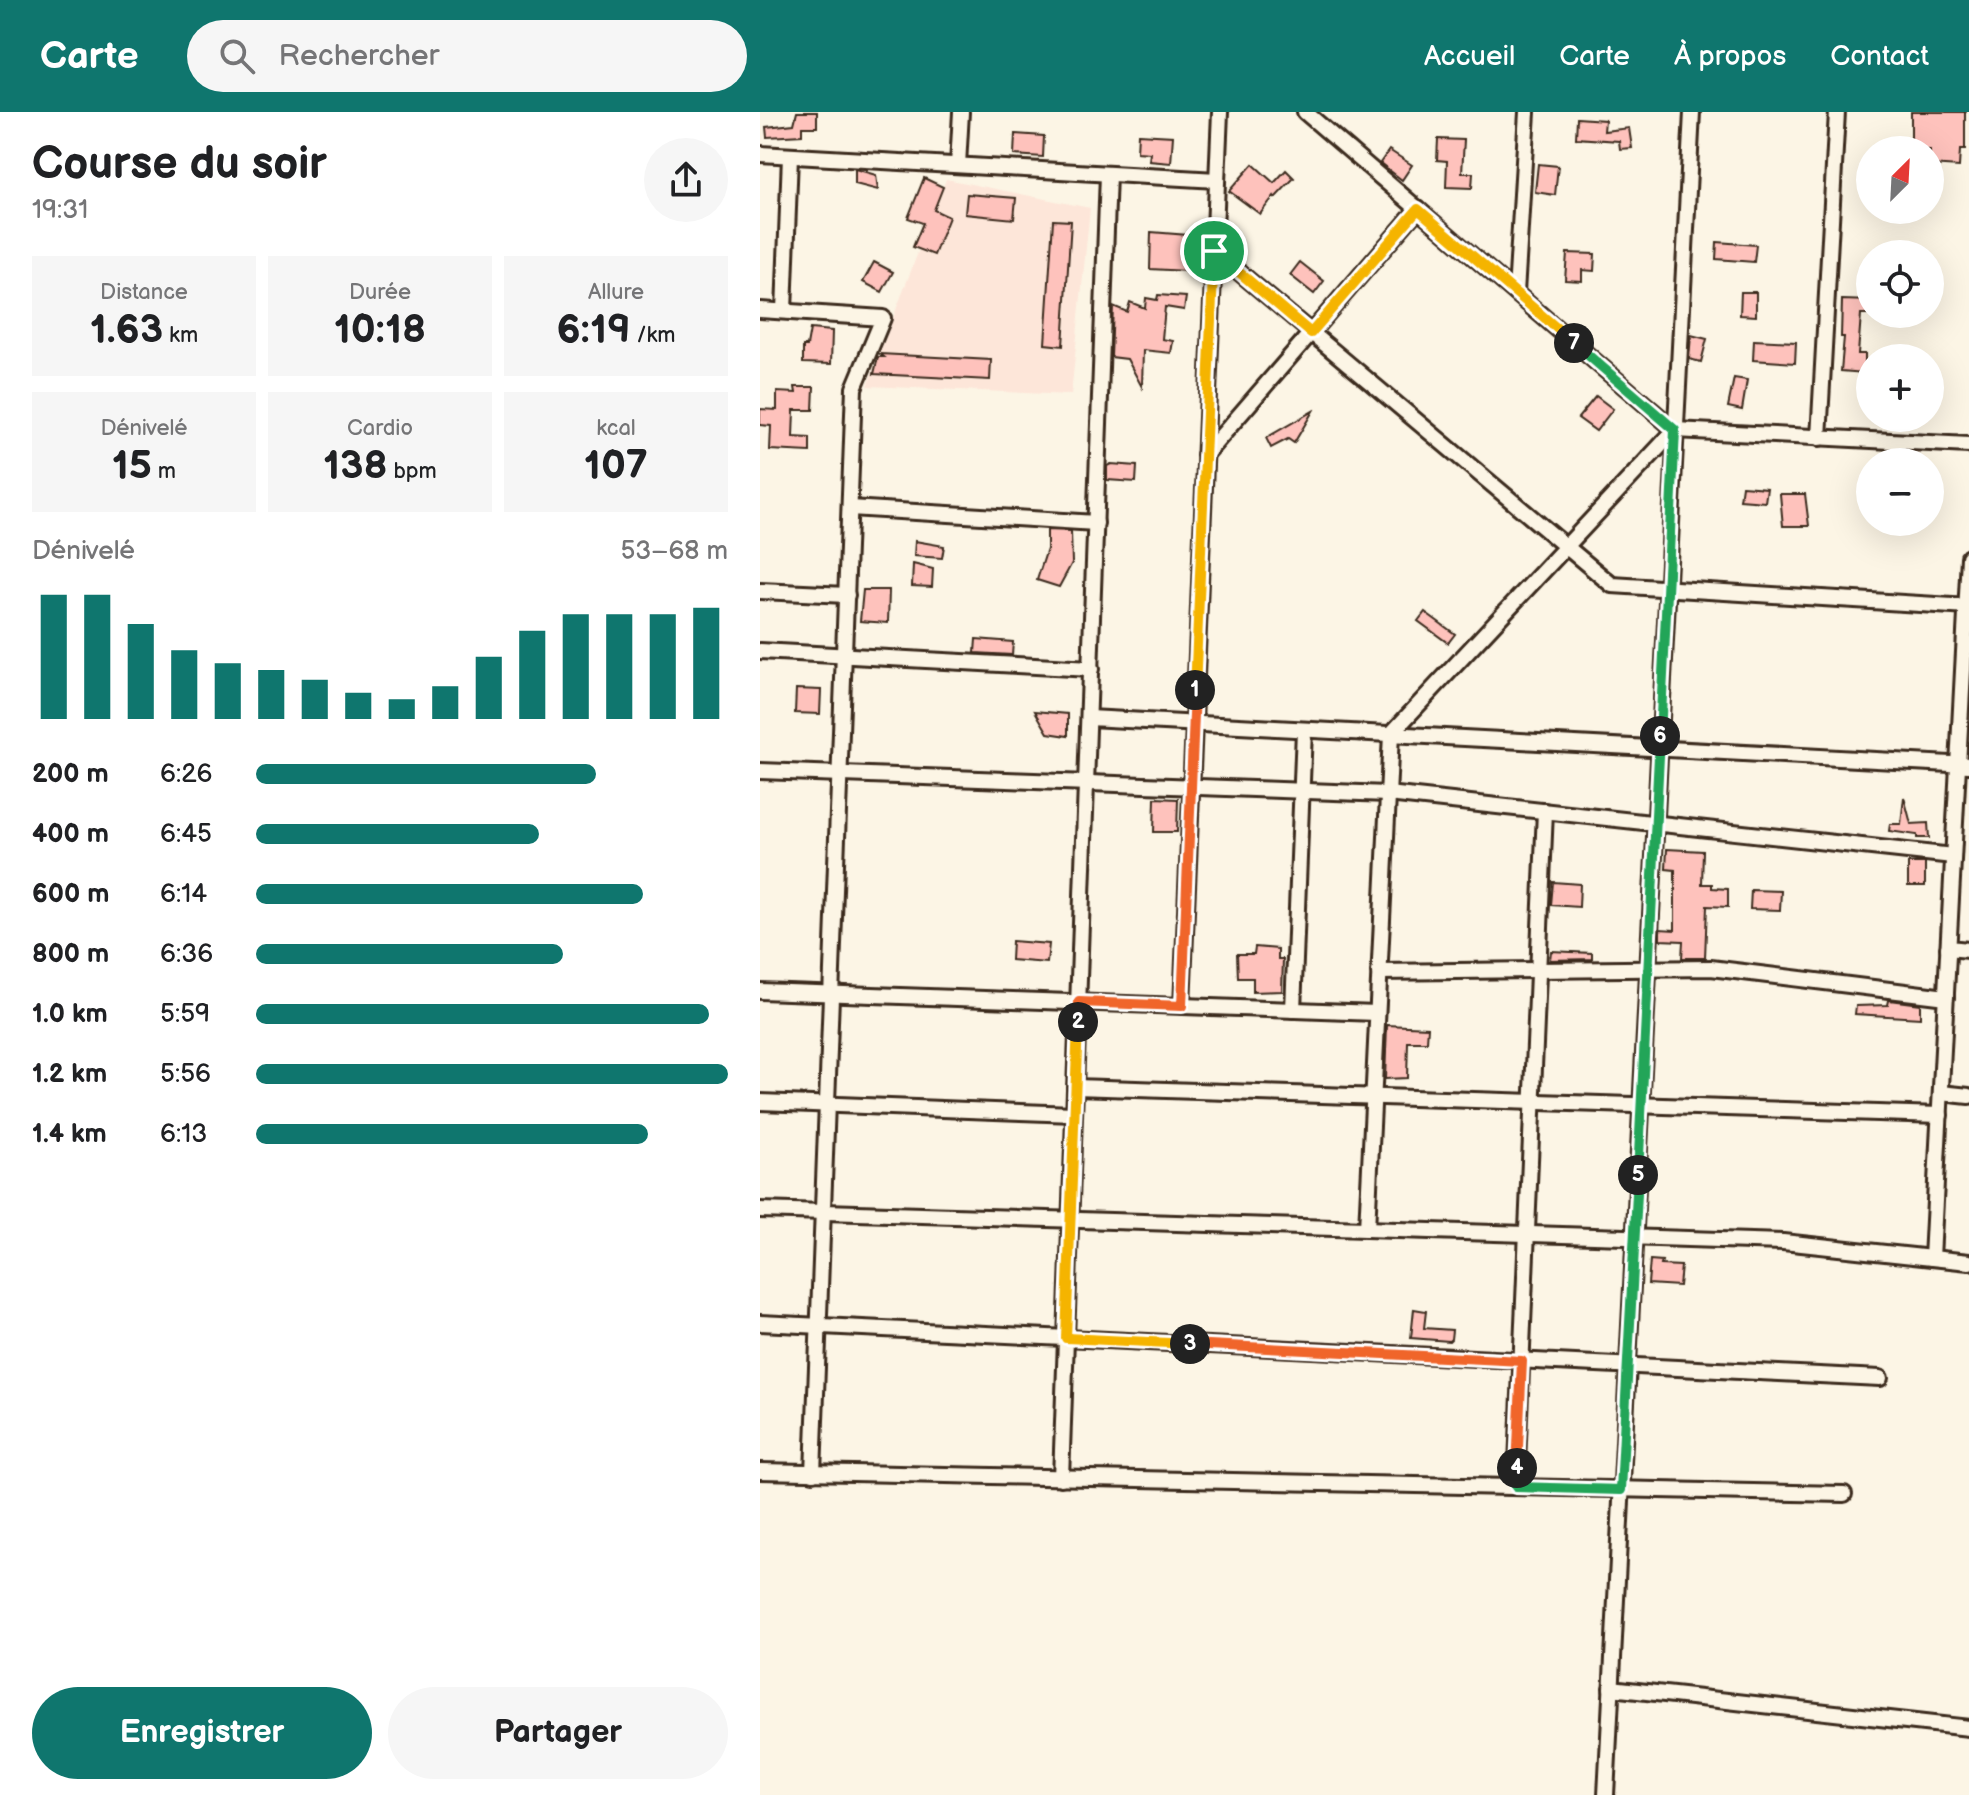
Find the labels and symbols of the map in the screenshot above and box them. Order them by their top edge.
north arrow [1856,136,1944,224]
pin [1180,217,1248,285]
pin: 7 [1554,323,1594,363]
pin: 1 [1175,670,1215,710]
pin: 6 [1640,716,1680,756]
pin: 2 [1058,1002,1098,1042]
pin: 5 [1618,1155,1658,1195]
pin: 3 [1170,1324,1210,1364]
pin: 4 [1497,1448,1537,1488]

